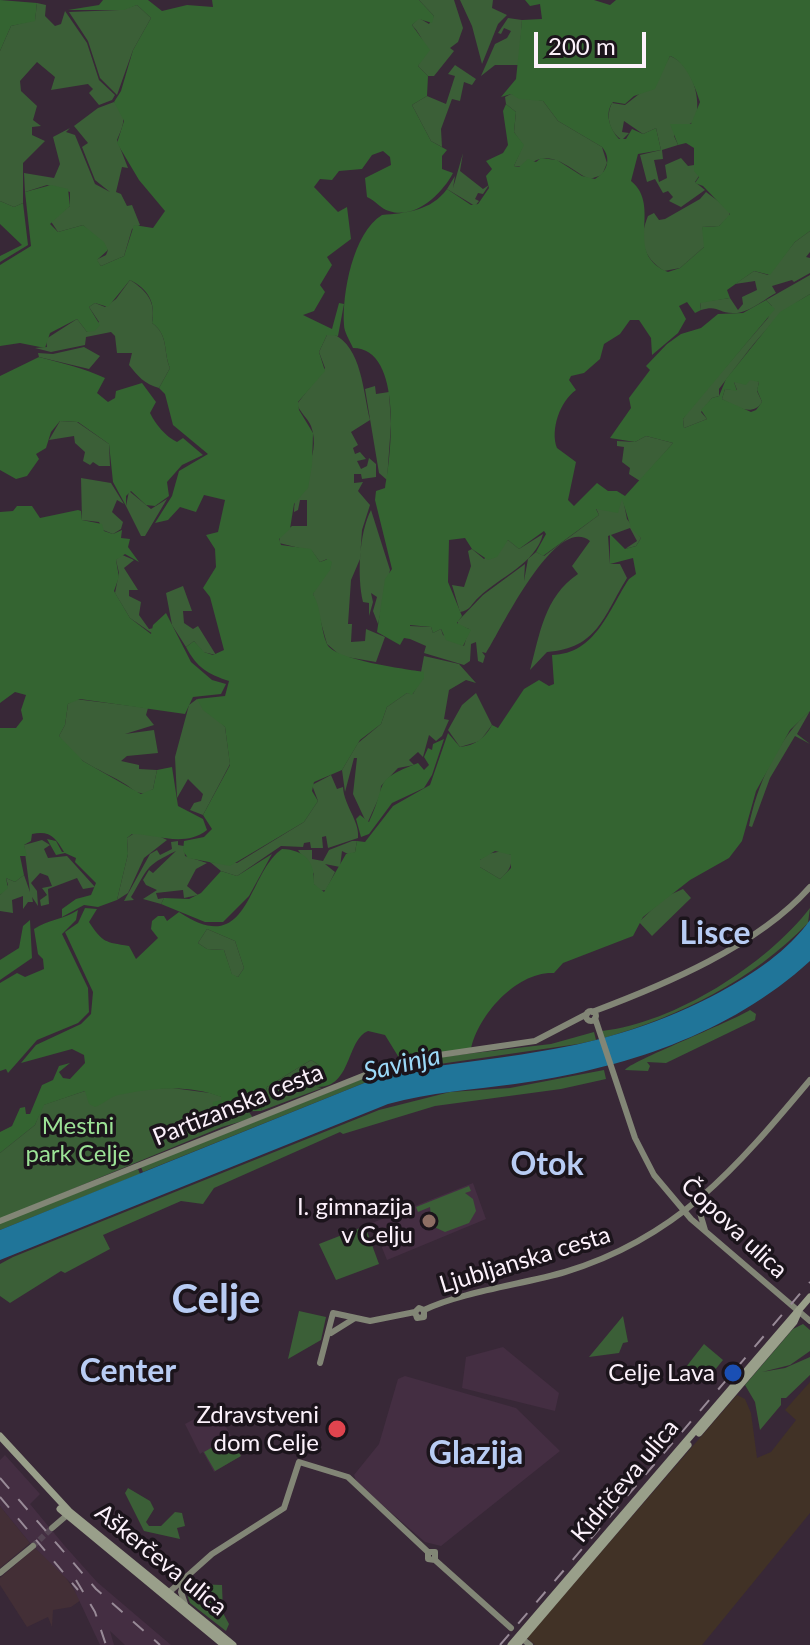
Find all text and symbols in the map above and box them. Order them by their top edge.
scale bar [538,16,650,66]
text: 200 m [548,31,616,60]
district label: Lisce [679,915,751,953]
water label: Savinja [361,1040,443,1088]
street label: Partizanska cesta [149,1058,327,1152]
park label: Mestni park Celje [25,1112,131,1168]
district label: Otok [510,1146,584,1184]
street label: Čopova ulica [675,1172,793,1284]
place label: I. gimnazija v Celju [297,1193,413,1249]
marker: I. gimnazija v Celju [420,1212,438,1230]
street label: Ljubljanska cesta [436,1220,614,1300]
district label: Celje [172,1276,260,1324]
district label: Center [80,1353,176,1391]
place label: Celje Lava [608,1359,715,1387]
marker: Celje Lava [722,1362,744,1384]
place label: Zdravstveni dom Celje [196,1401,319,1457]
street label: Kidričeva ulica [565,1414,685,1548]
marker: Zdravstveni dom Celje [326,1418,348,1440]
district label: Glazija [429,1435,523,1473]
street label: Aškerčeva ulica [89,1498,233,1622]

